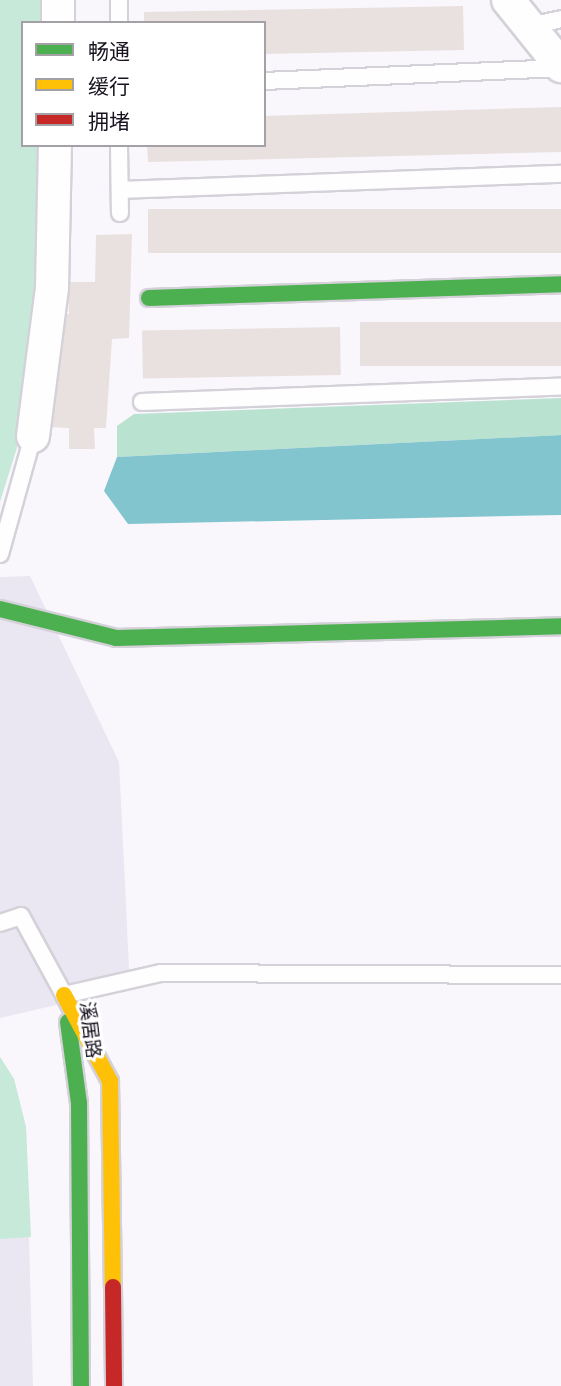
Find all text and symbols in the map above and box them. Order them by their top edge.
legend [21,21,266,147]
text: 畅通 [88,37,130,65]
text: 缓行 [88,72,130,100]
text: 拥堵 [88,107,130,135]
street label: 溪居路 [75,1000,105,1060]

